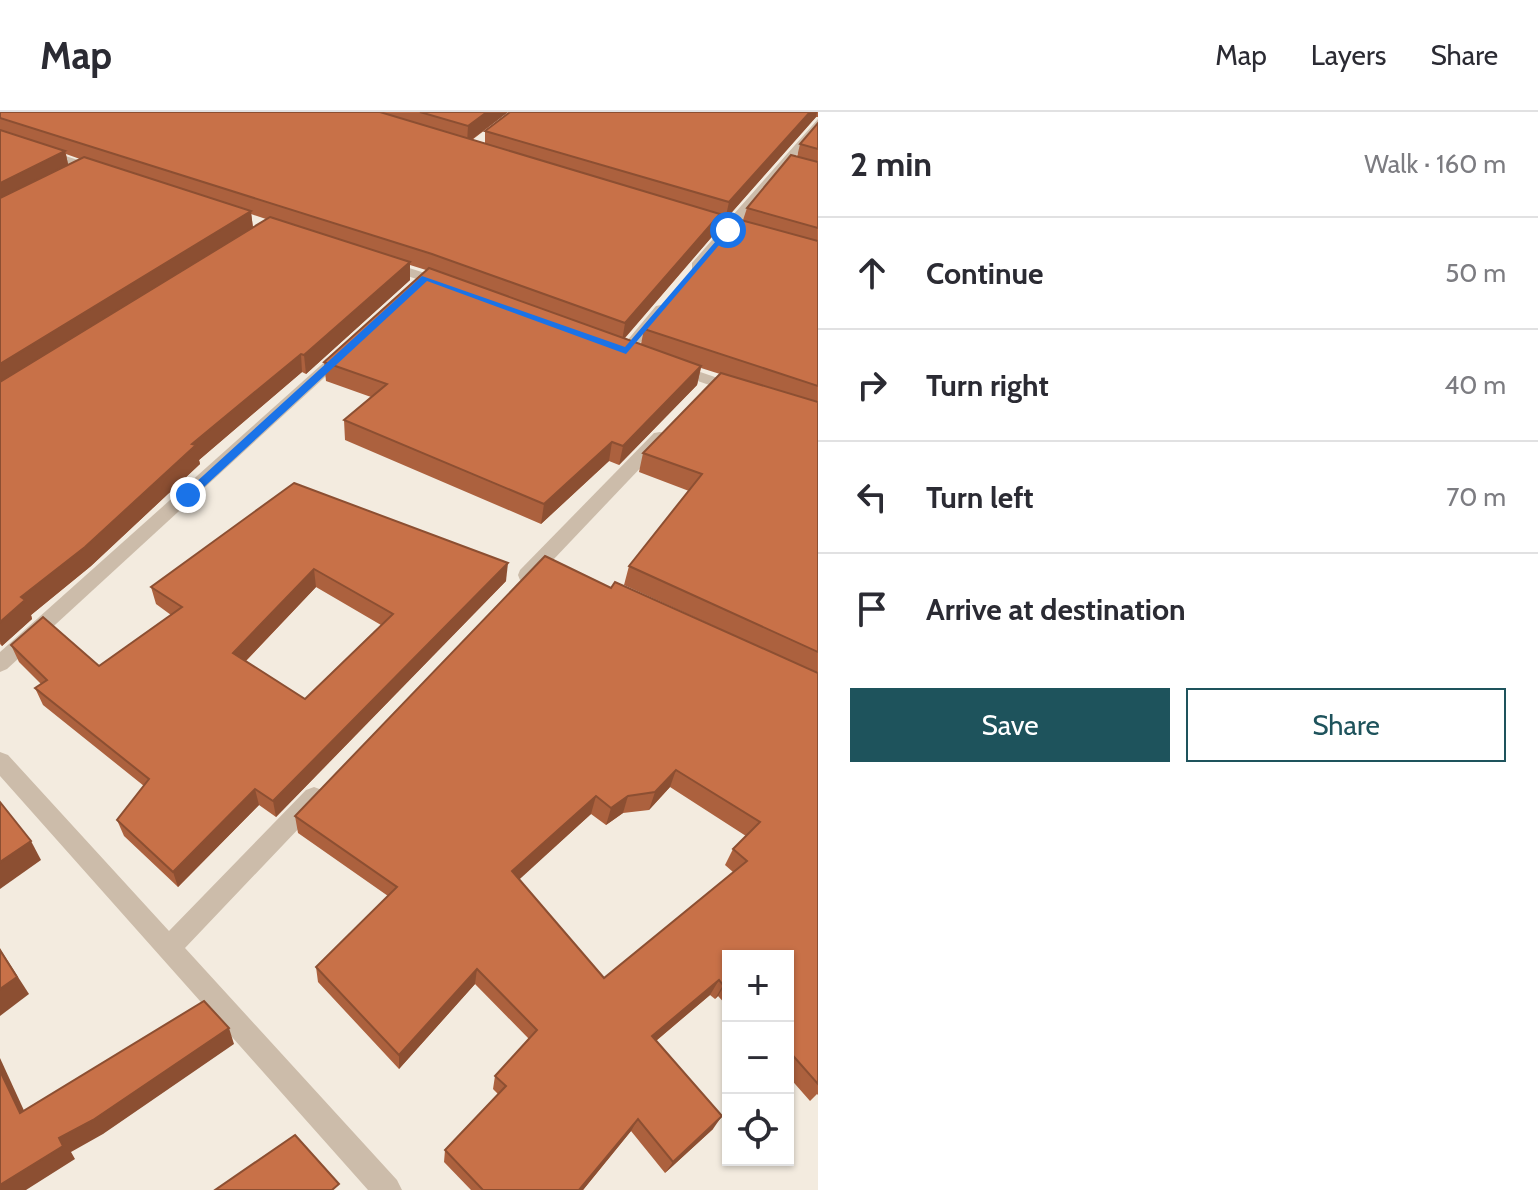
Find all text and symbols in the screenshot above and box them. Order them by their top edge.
text: Map [40,32,112,79]
text: Map [1215,38,1267,72]
text: Layers [1311,38,1386,72]
text: Share [1430,38,1498,72]
text: 2 min [850,143,932,185]
text: Walk · 160 m [1364,148,1506,180]
route start [710,212,746,248]
icon: ahead [850,251,894,295]
text: Continue [926,255,1043,292]
text: 50 m [1445,257,1506,289]
icon: right [850,363,894,407]
text: Turn right [926,367,1049,404]
text: 40 m [1444,369,1506,401]
icon: left [850,475,894,519]
route end [170,477,206,513]
text: Turn left [926,479,1034,516]
text: 70 m [1446,481,1506,513]
icon: arrive [850,587,894,631]
text: Arrive at destination [926,591,1186,628]
button: Save [850,688,1170,762]
button: Share [1186,688,1506,762]
map controls [722,950,794,1166]
button: + [722,950,794,1022]
button: − [722,1022,794,1094]
button: locate [722,1094,794,1166]

